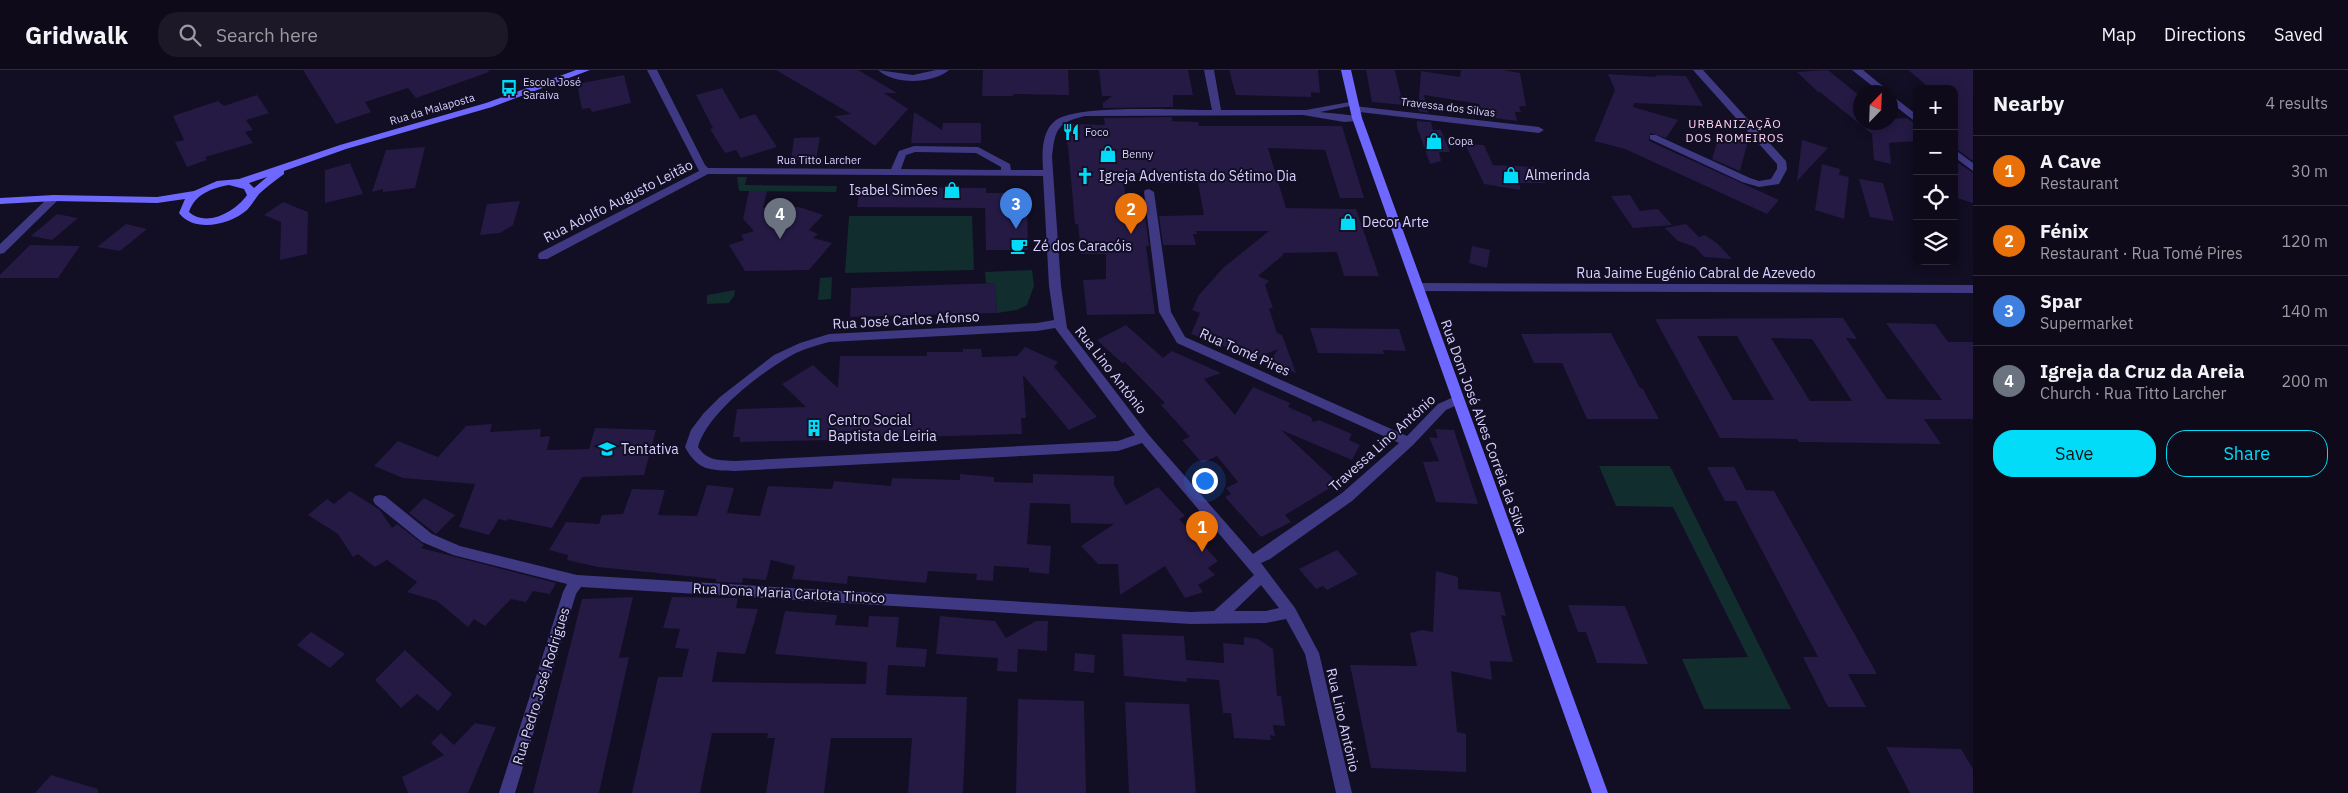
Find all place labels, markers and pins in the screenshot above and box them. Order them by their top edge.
place label: Escola José Saraiva [523,75,581,102]
bus stop icon: Escola José Saraiva [499,78,519,98]
restaurant icon: Foco [1061,122,1081,142]
place label: Foco [1085,125,1109,139]
shop icon: Copa [1424,131,1444,151]
place label: Copa [1448,134,1473,148]
shop icon: Benny [1098,144,1118,164]
place label: Benny [1122,147,1154,161]
shop icon: Almerinda [1501,165,1521,185]
church icon: Igreja Adventista do Sétimo Dia [1075,166,1095,186]
place label: Almerinda [1525,166,1590,184]
place label: Igreja Adventista do Sétimo Dia [1099,167,1297,185]
shop icon: Isabel Simões [942,180,962,200]
place label: Isabel Simões [849,181,938,199]
pin: 3 [1000,188,1032,229]
pin: 2 [1115,193,1147,234]
pin: 4 [764,198,796,239]
shop icon: Decor Arte [1338,212,1358,232]
place label: Decor Arte [1362,213,1429,231]
cafe icon: Zé dos Caracóis [1009,236,1029,256]
place label: Zé dos Caracóis [1033,237,1132,255]
place label: Centro Social Baptista de Leiria [828,411,937,445]
building icon: Centro Social Baptista de Leiria [804,418,824,438]
school or university icon: Tentativa [597,439,617,459]
place label: Tentativa [621,440,679,458]
pin: 1 [1186,511,1218,552]

